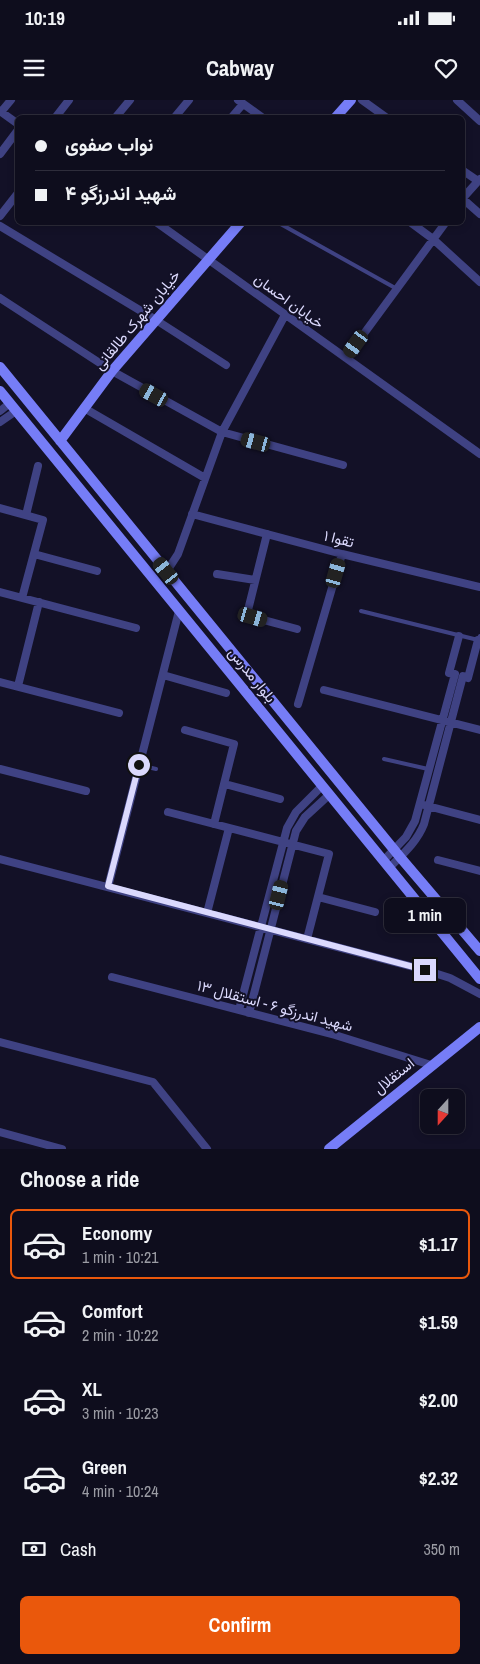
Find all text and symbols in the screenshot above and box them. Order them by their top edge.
text: 10:19 [25,5,65,31]
text: Cabway [206,53,274,83]
icon: menu [20,54,48,82]
icon: heart [432,54,460,82]
text: نواب صفوی [65,131,153,157]
text: شهید اندرزگو ۴ [65,180,176,206]
street label: خیابان شهرک طالقانی [88,265,185,374]
street label: خیابان احسان [250,268,328,333]
car [341,327,370,361]
car [137,381,170,409]
car [239,431,272,453]
street label: تقوا ۱ [322,525,356,552]
car [150,555,181,587]
car [324,557,347,589]
car [236,606,269,628]
street label: بلوار مدرس [224,643,281,707]
route start [128,754,150,776]
car [268,879,289,911]
callout: 1 min [384,898,466,932]
text: 1 min [408,904,442,926]
route end [414,959,436,981]
street label: شهید اندرزگو ۶ - استقلال ۱۳ [195,975,355,1036]
street label: استقلال [369,1053,419,1099]
north arrow [420,1089,465,1134]
map controls [420,1089,465,1134]
text: Choose a ride [20,1164,139,1194]
text: Economy [82,1220,152,1246]
icon: car [22,1222,67,1267]
text: $1.17 [419,1231,458,1257]
text: 1 min · 10:21 [82,1246,159,1268]
text: Comfort [82,1298,143,1324]
icon: car [22,1300,67,1345]
text: $1.59 [419,1309,458,1335]
text: 2 min · 10:22 [82,1324,159,1346]
text: XL [82,1376,102,1402]
icon: car [22,1378,67,1423]
text: $2.00 [419,1387,458,1413]
text: 3 min · 10:23 [82,1402,159,1424]
text: Green [82,1454,127,1480]
icon: car [22,1456,67,1501]
text: $2.32 [419,1465,458,1491]
text: 4 min · 10:24 [82,1480,159,1502]
icon: cash [20,1535,48,1563]
text: Cash [60,1536,96,1562]
text: 350 m [424,1538,460,1560]
button: Confirm [20,1596,460,1654]

